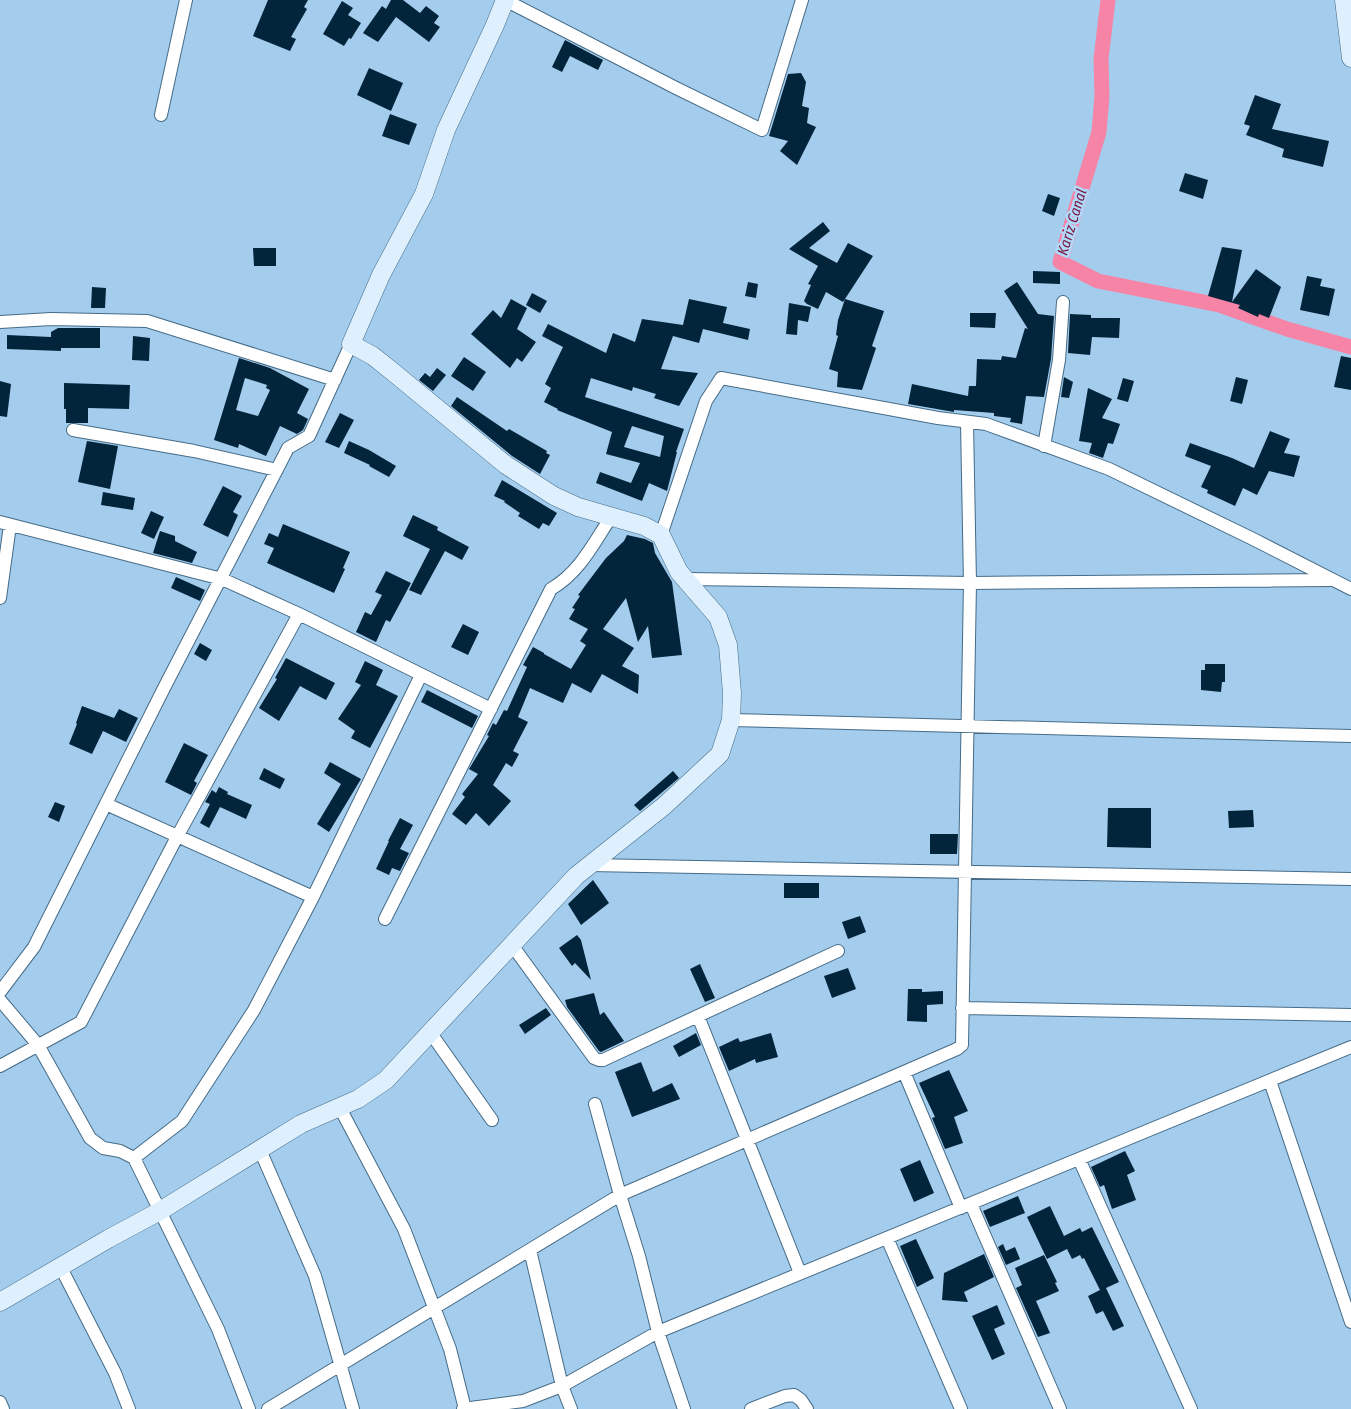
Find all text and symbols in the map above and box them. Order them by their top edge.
water label: Kariz Canal [1053,187,1091,257]

